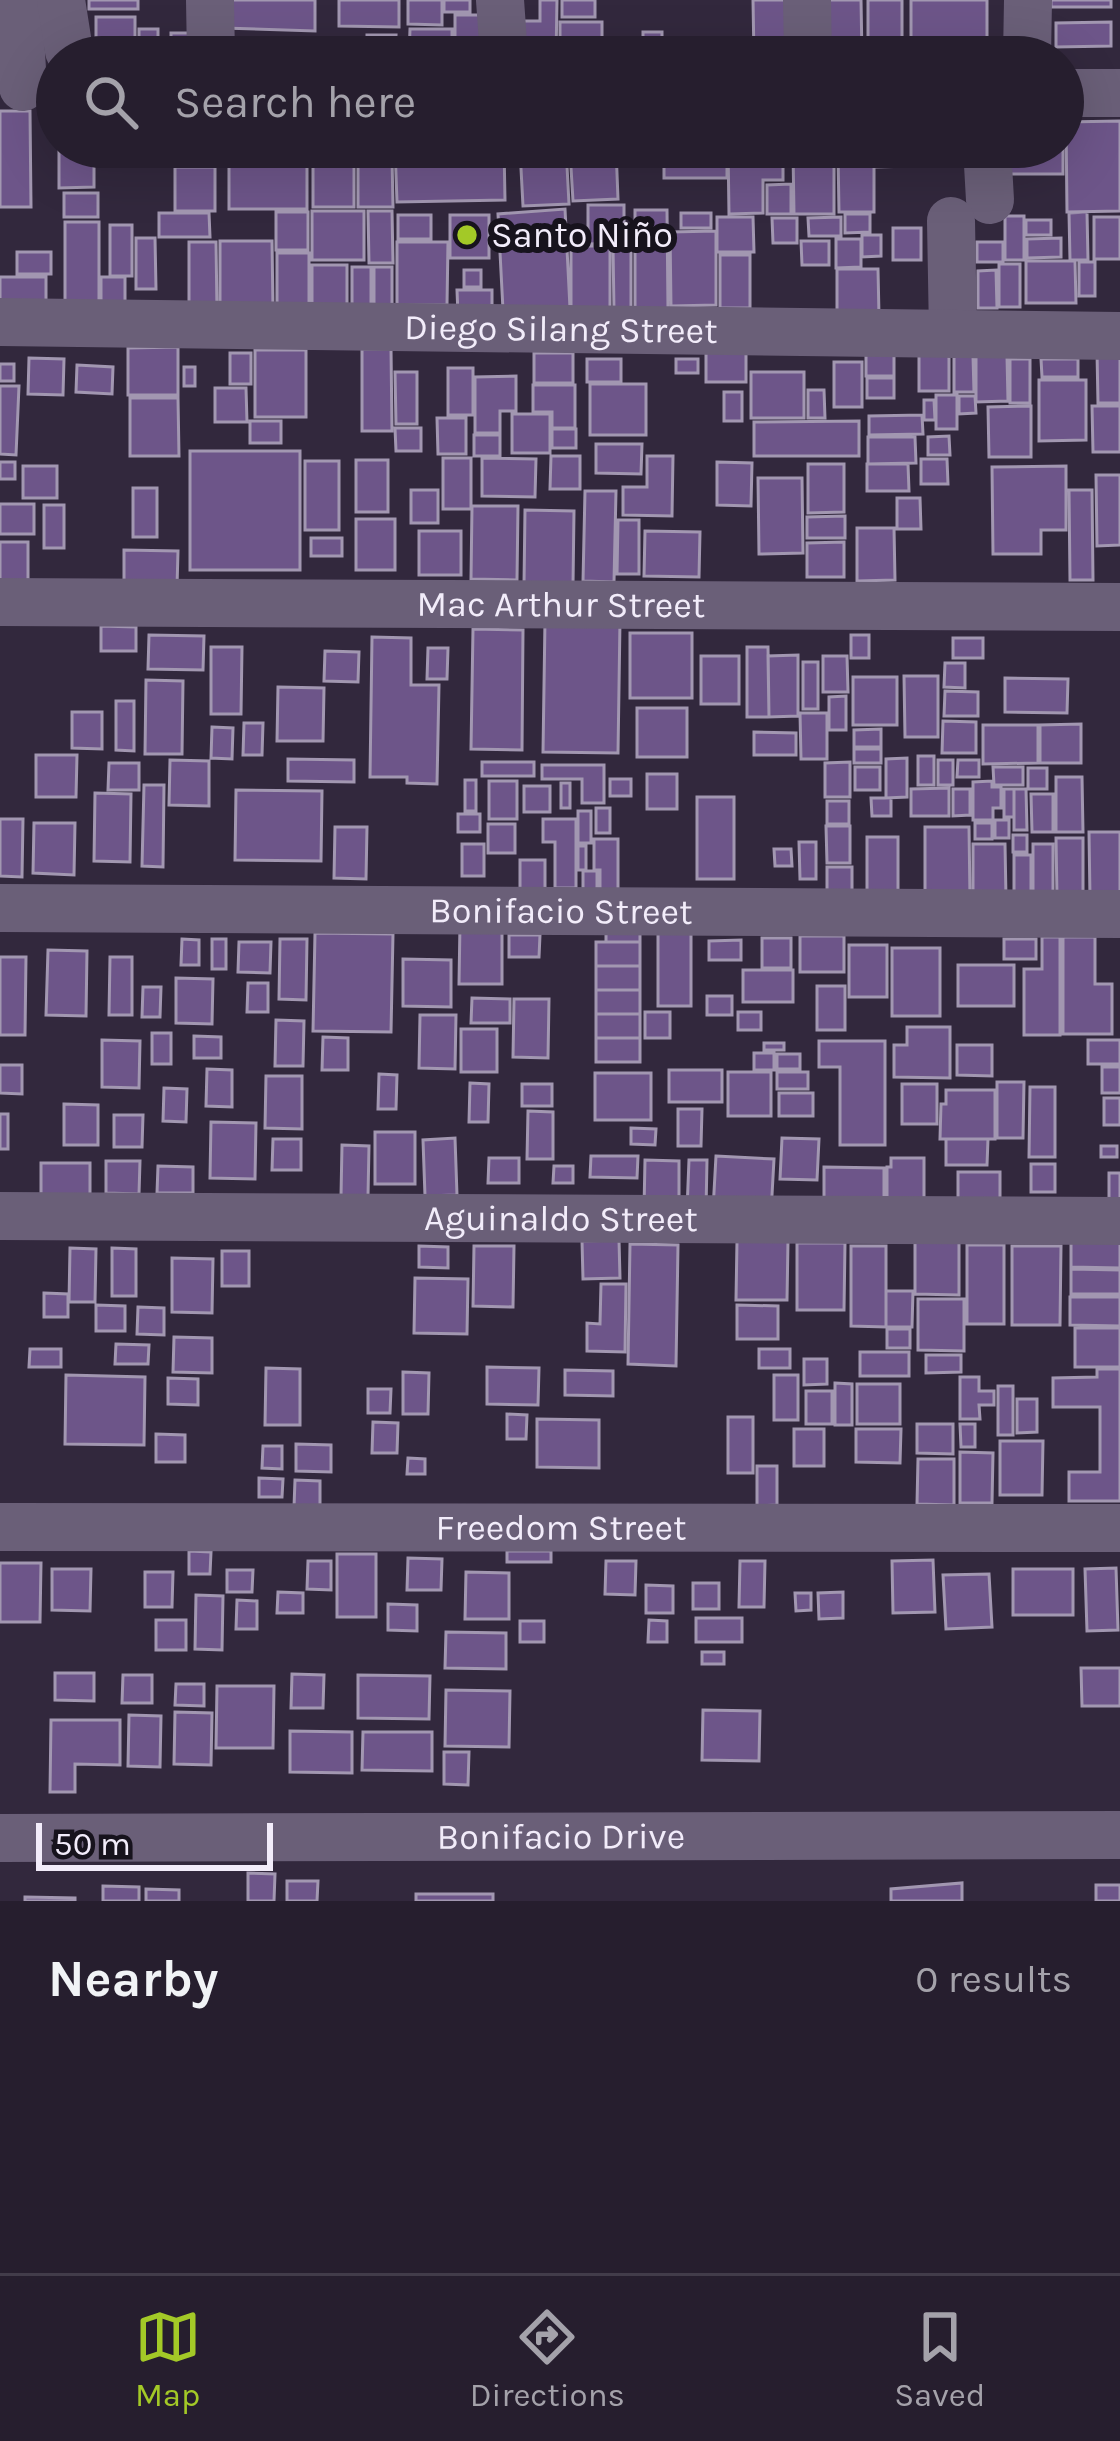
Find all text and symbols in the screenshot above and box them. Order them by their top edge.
search box [36,36,1084,168]
icon: search [78,69,144,135]
text: Search here [174,76,416,128]
place label: Santo Niño [491,214,673,256]
marker: Santo Niño [454,222,480,248]
street label: Diego Silang Street [404,306,718,352]
street label: Mac Arthur Street [417,583,705,626]
street label: Bonifacio Street [429,889,693,933]
street label: Aguinaldo Street [424,1197,698,1240]
street label: Freedom Street [435,1506,687,1549]
street label: Bonifacio Drive [437,1815,685,1858]
scale bar [36,1817,273,1870]
text: 50 m [54,1825,131,1863]
text: Nearby [48,1949,218,2009]
text: 0 results [915,1956,1072,2002]
tab: Map [135,2304,201,2414]
tab: Directions [470,2304,625,2414]
tab: Saved [894,2304,985,2414]

